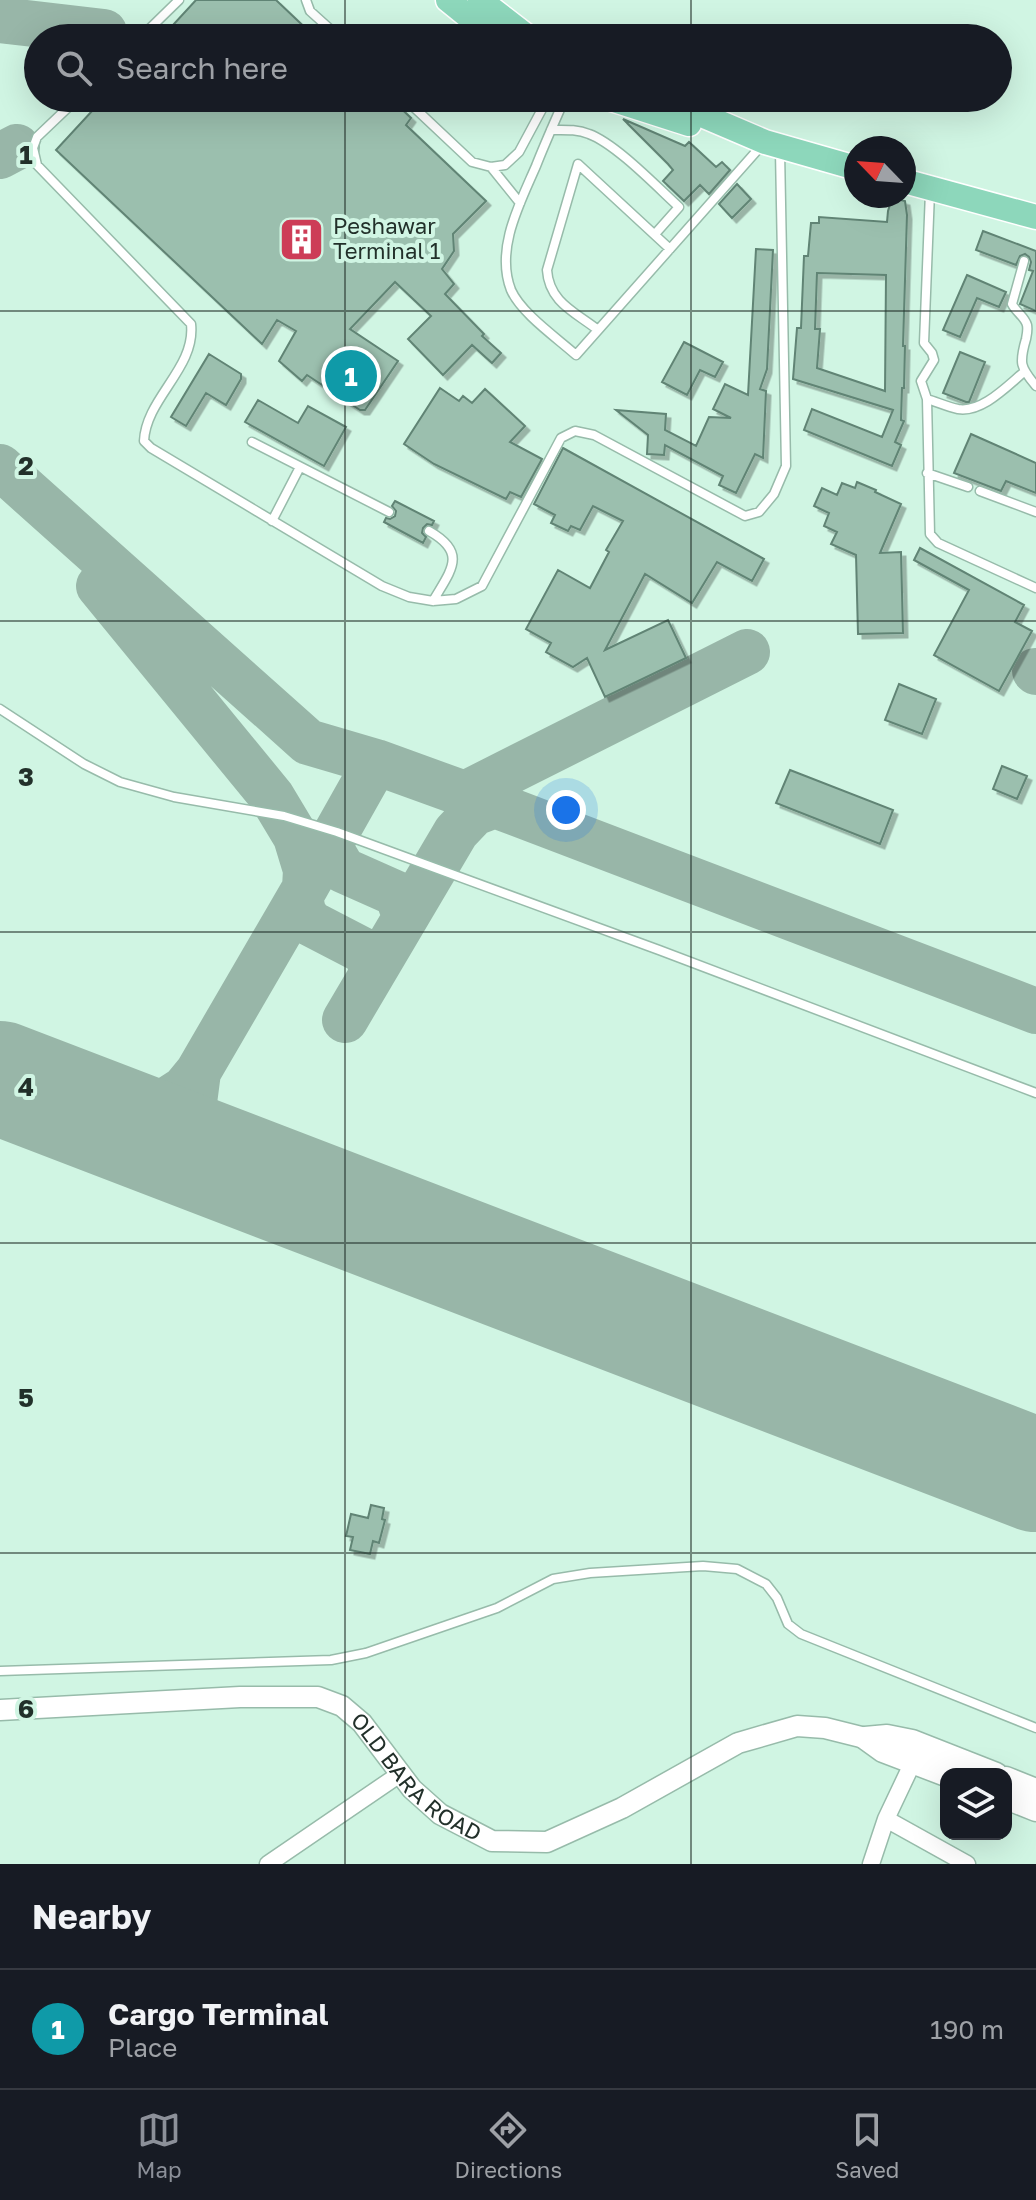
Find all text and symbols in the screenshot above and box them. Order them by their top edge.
search box [24,24,1012,112]
icon: search [52,46,96,90]
text: Search here [116,50,288,86]
north arrow [844,136,916,208]
text: 1 [19,139,33,170]
place label: Peshawar Terminal 1 [333,212,441,264]
building icon: Peshawar Terminal 1 [278,215,326,263]
pin: 1 [325,346,377,406]
text: 2 [18,450,34,481]
text: 3 [18,761,34,792]
your location [546,790,586,830]
text: 4 [18,1071,34,1102]
text: 5 [18,1382,34,1413]
text: 6 [18,1693,34,1724]
street label: OLD BARA ROAD [346,1706,486,1846]
map controls [940,1768,1012,1840]
button: layers [940,1768,1012,1840]
text: Nearby [32,1896,152,1936]
text: Cargo Terminal [108,1996,328,2032]
text: 1 [51,2014,65,2045]
text: 190 m [930,2014,1004,2045]
text: Place [108,2032,177,2063]
tab: Map [137,2108,181,2183]
tab: Directions [455,2108,562,2183]
tab: Saved [835,2108,899,2183]

